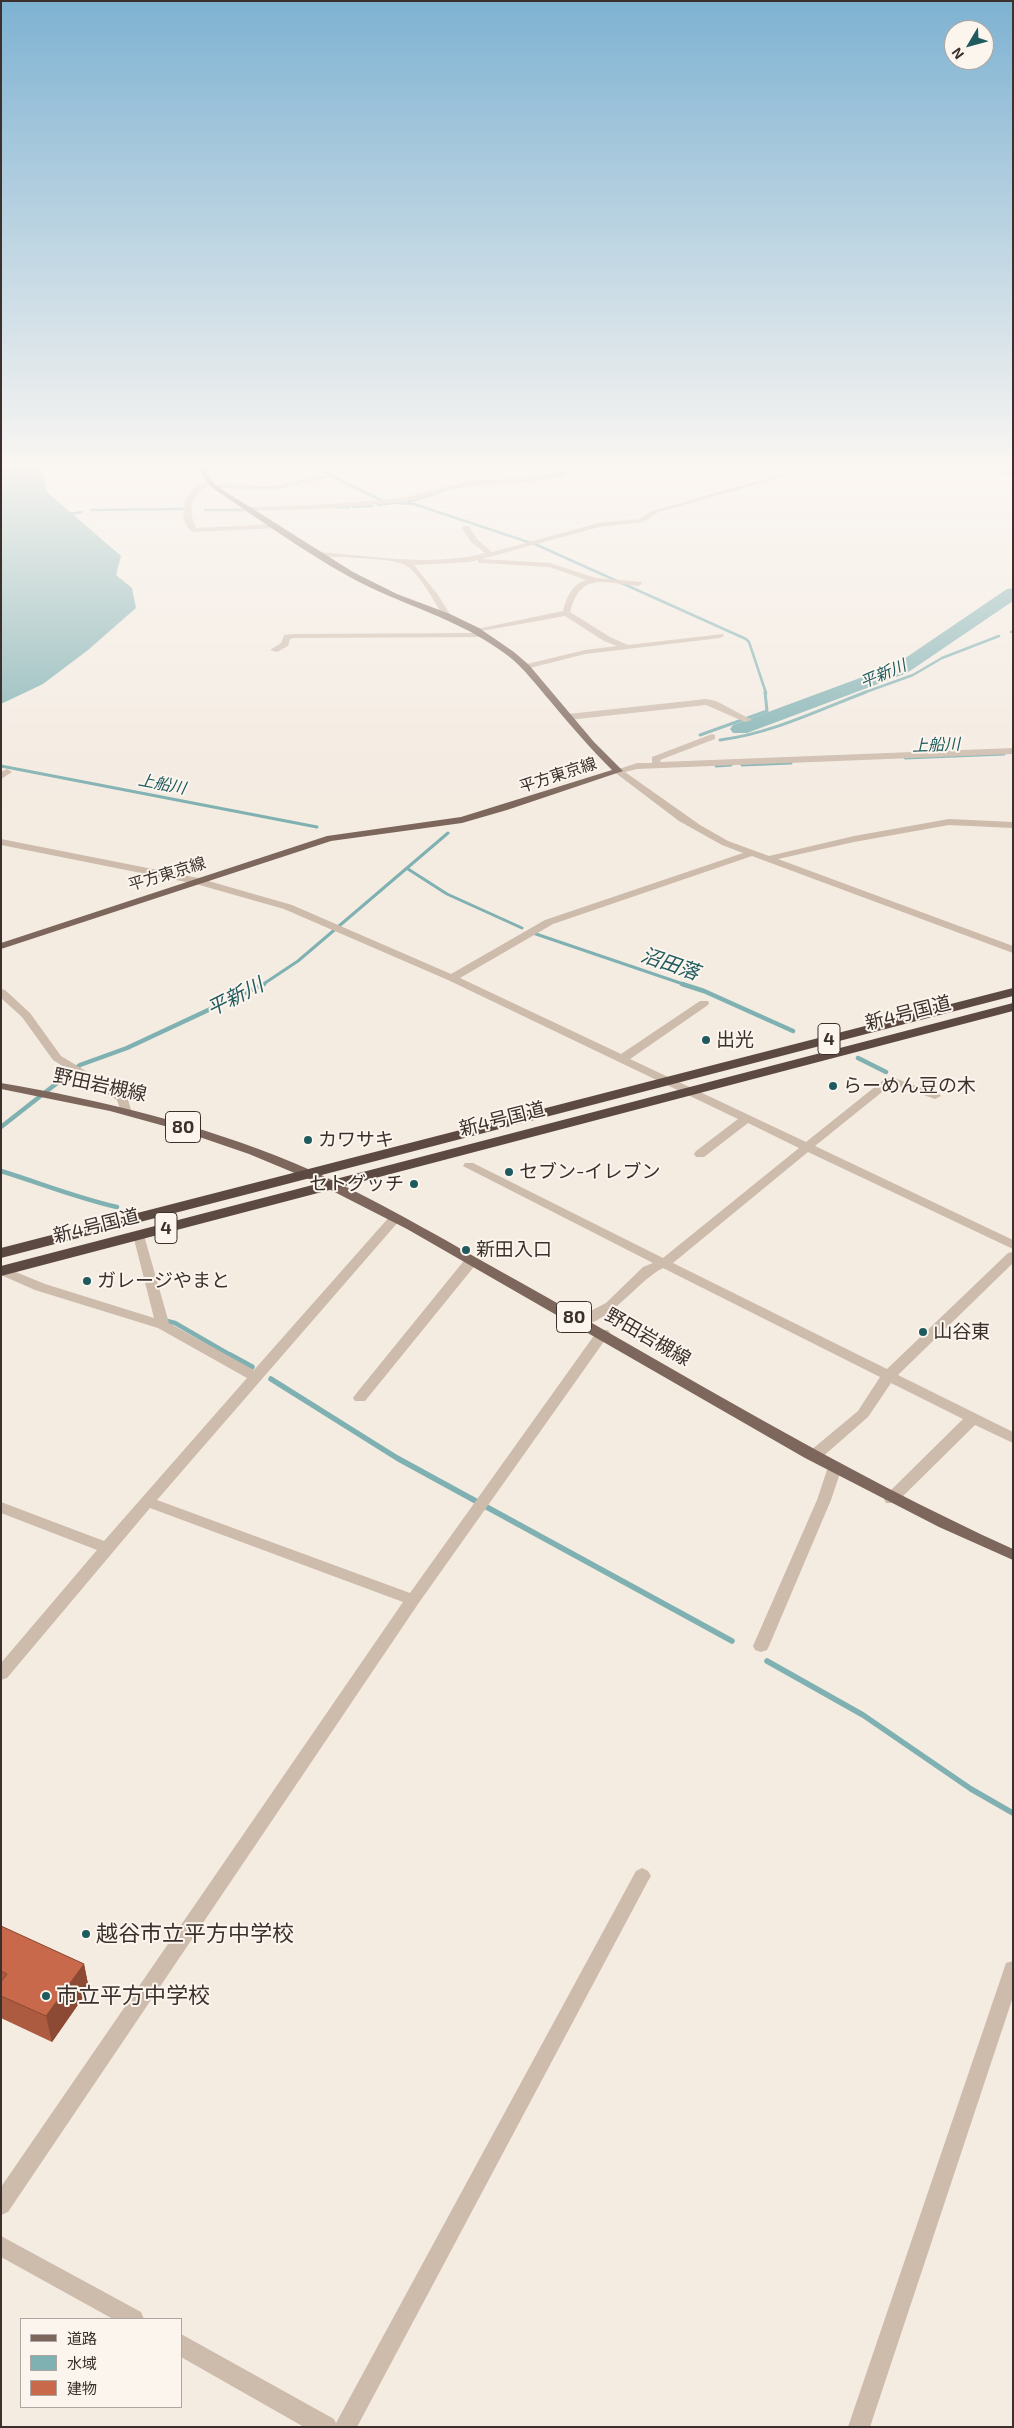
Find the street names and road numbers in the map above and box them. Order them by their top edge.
street label: 平方東京線 [517,754,599,796]
street label: 平方東京線 [126,853,208,895]
street label: 新4号国道 [863,991,953,1035]
road number: 4 [818,1024,840,1054]
street label: 野田岩槻線 [51,1064,149,1106]
street label: 新4号国道 [457,1097,547,1141]
road number: 80 [166,1112,200,1142]
street label: 新4号国道 [51,1204,141,1248]
road number: 4 [155,1212,177,1244]
road number: 80 [556,1301,592,1332]
street label: 野田岩槻線 [601,1303,695,1371]

